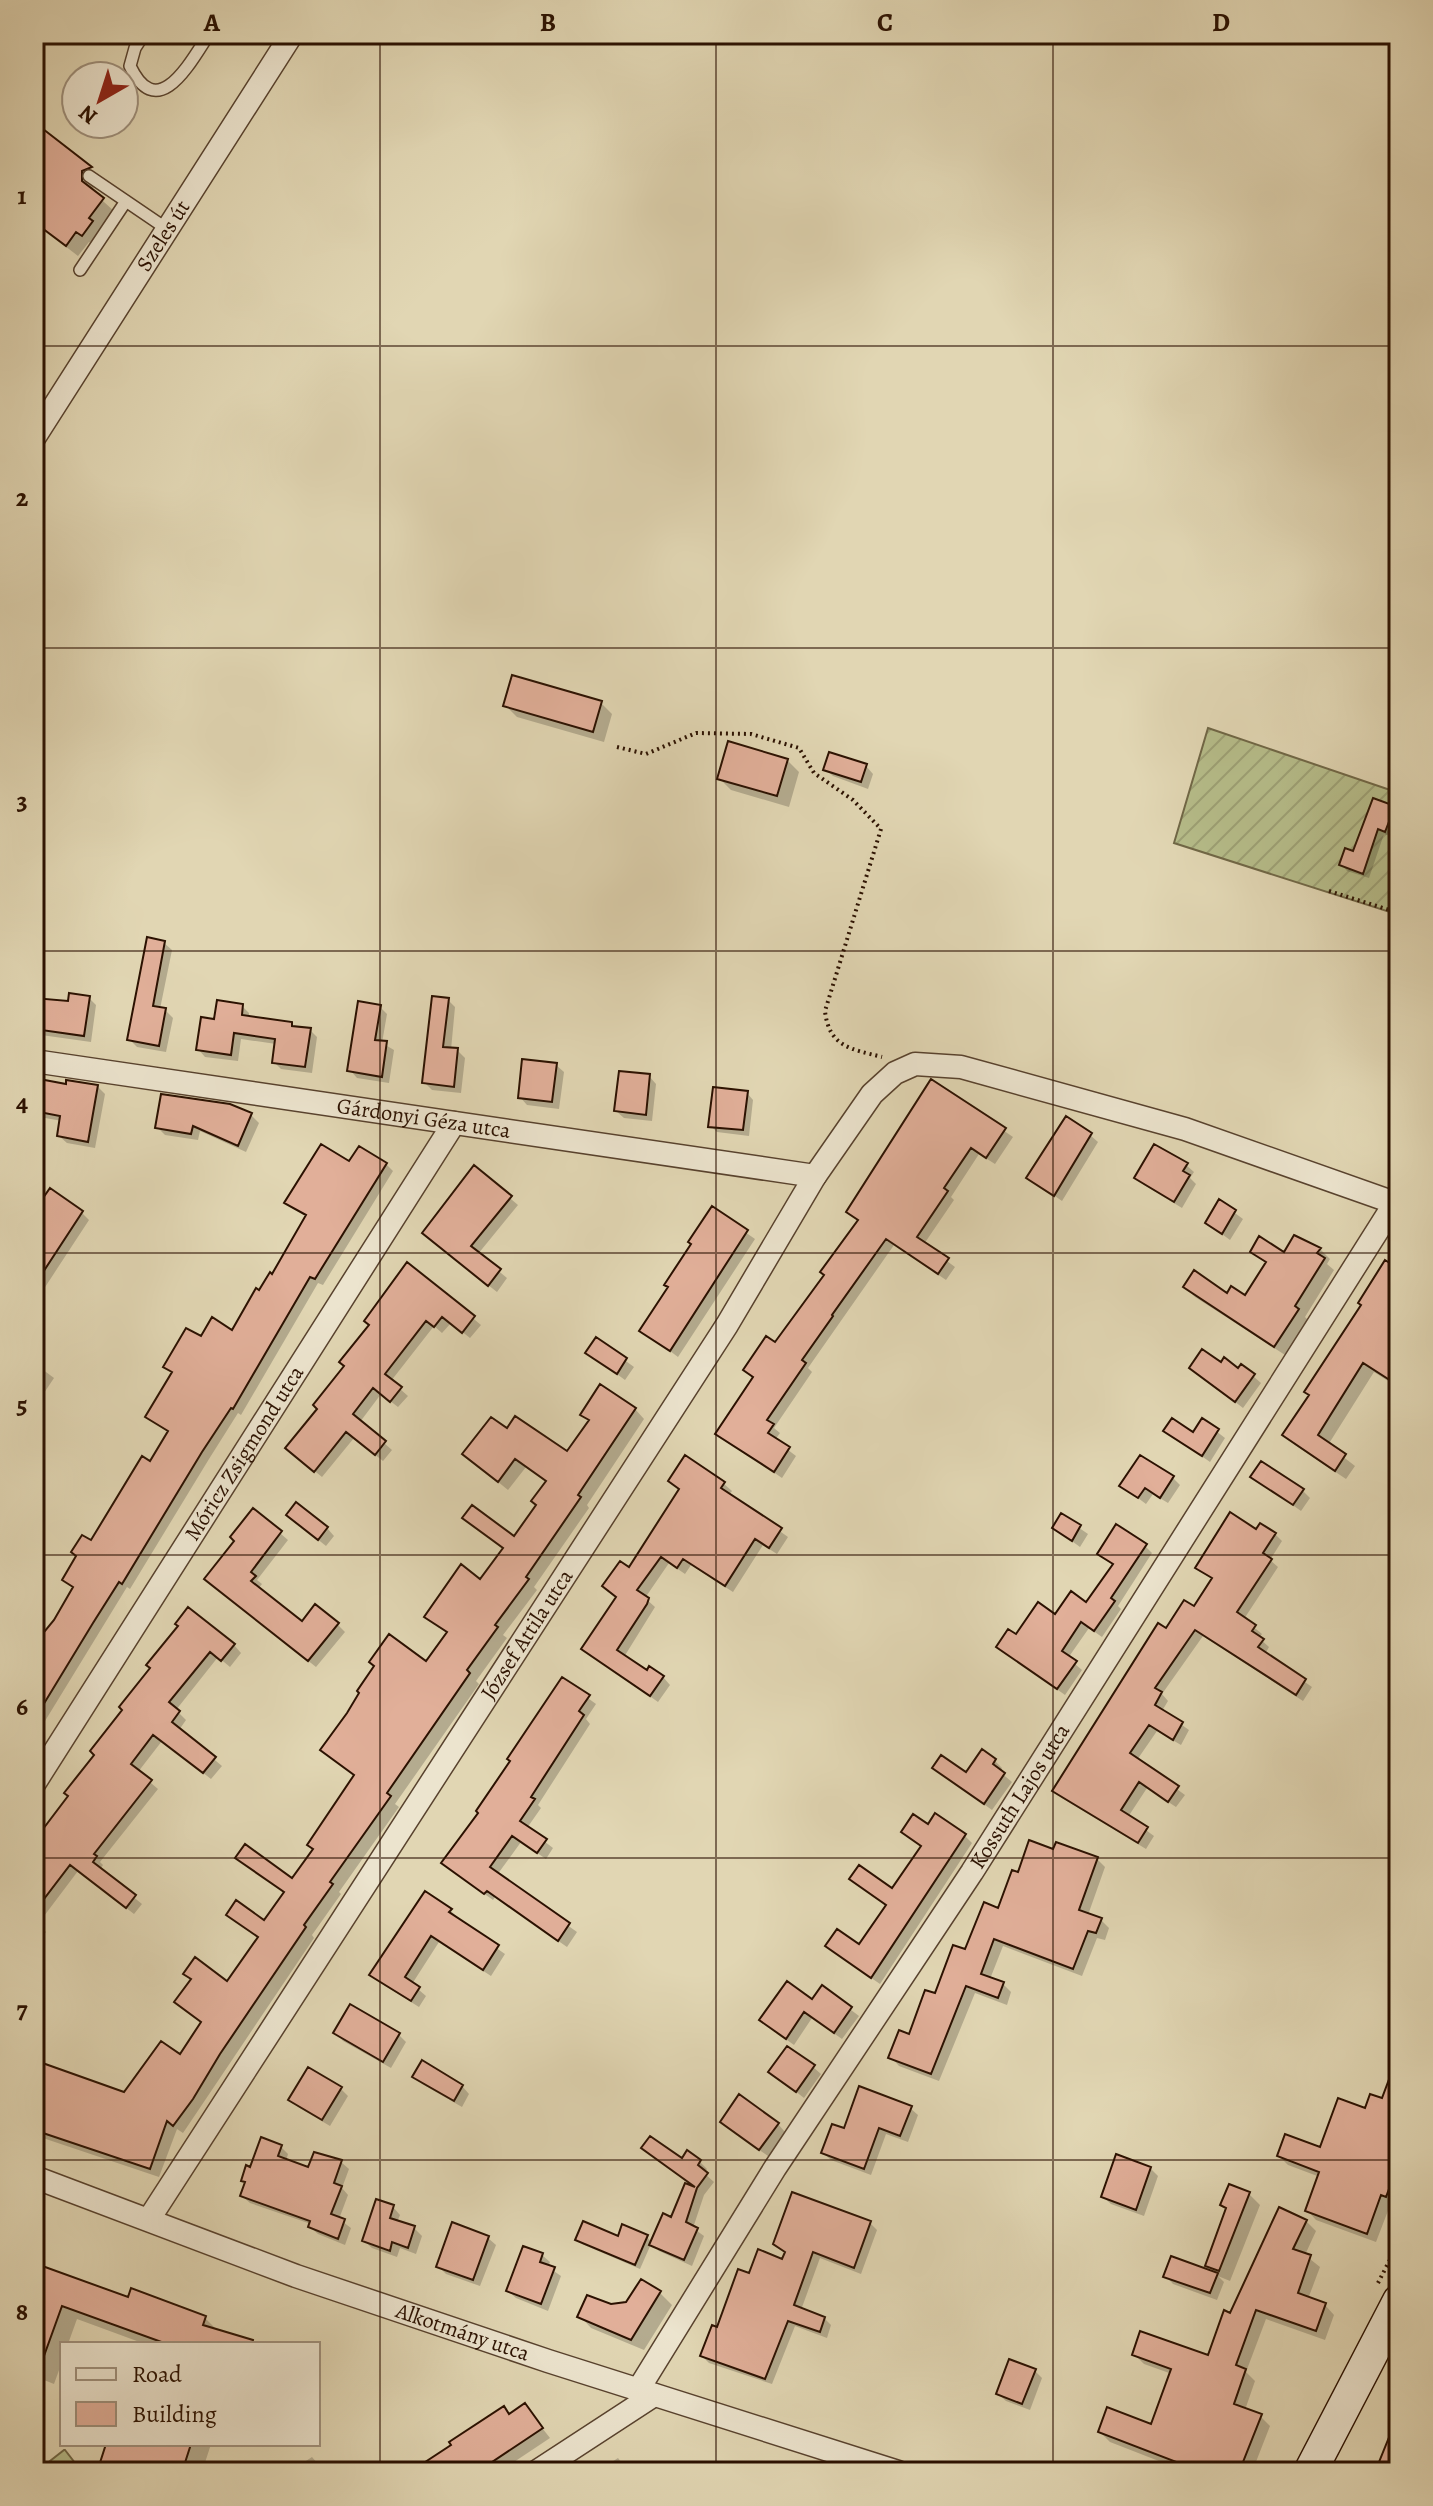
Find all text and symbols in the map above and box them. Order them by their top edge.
text: A [203,5,221,40]
text: B [540,5,556,40]
text: C [877,5,893,40]
text: D [1212,5,1230,40]
north arrow [60,60,140,140]
text: N [72,98,104,131]
text: 1 [17,178,27,213]
street label: Szeles út [129,194,197,277]
text: 2 [16,480,29,515]
text: 3 [16,783,28,818]
text: 4 [16,1085,28,1120]
street label: Gárdonyi Géza utca [335,1091,513,1146]
street label: Móricz Zsigmond utca [177,1359,312,1547]
text: 5 [16,1387,28,1422]
street label: József Attila utca [474,1563,581,1706]
text: 6 [16,1689,28,1724]
street label: Kossuth Lajos utca [963,1717,1078,1875]
text: 7 [16,1992,28,2027]
text: 8 [16,2294,28,2329]
street label: Alkotmány utca [391,2295,534,2369]
legend [60,2342,320,2446]
text: Road [132,2358,182,2390]
text: Building [132,2398,217,2430]

